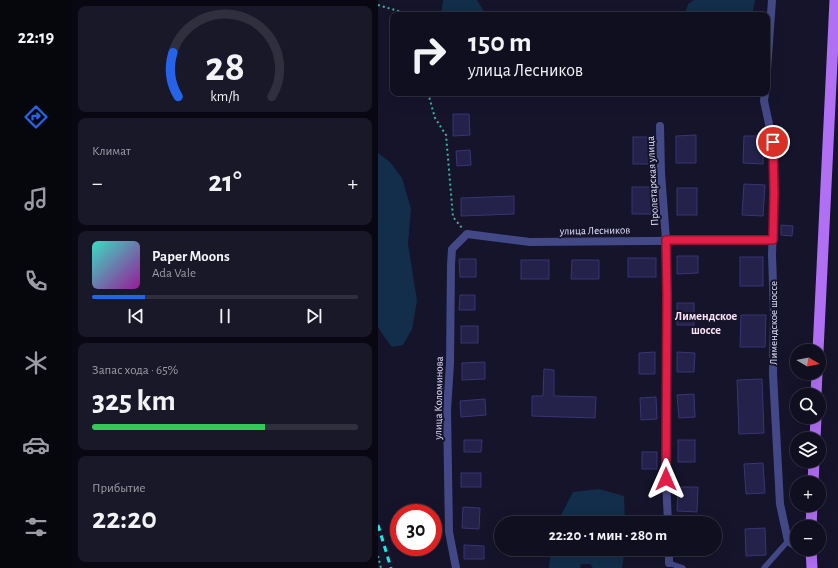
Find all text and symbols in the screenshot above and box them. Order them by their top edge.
icon: right [402,28,454,80]
text: 22:19 [18,29,54,47]
text: 150 m [468,29,532,57]
text: 28 [205,47,245,88]
text: улица Лесников [468,62,583,80]
text: km/h [210,90,240,104]
icon: directions [22,103,50,131]
pin [756,125,790,159]
icon: arrive [762,131,784,153]
street label: Пролетарская улица [645,136,660,226]
text: Климат [92,145,131,158]
text: 21° [208,167,242,197]
text: − [92,172,103,194]
text: + [347,172,358,194]
icon: music [22,185,50,213]
street label: улица Лесников [559,224,630,237]
text: Paper Moons [152,249,230,264]
icon: phone [22,267,50,295]
text: Ada Vale [152,267,196,280]
street label: Лимендское шоссе [768,281,779,365]
icon: previous [125,305,147,327]
icon: pause [214,305,236,327]
icon: next [303,305,325,327]
district label: Лимендское шоссе [675,310,738,336]
north arrow [790,344,826,380]
map controls [790,344,826,556]
icon: climate [22,349,50,377]
street label: улица Коломинова [432,356,445,441]
text: Запас хода · 65% [92,364,178,377]
text: 325 km [92,386,176,416]
button: search [790,388,826,424]
icon: car [22,431,50,459]
button: layers [790,432,826,468]
position arrow [645,458,687,500]
button: + [790,476,826,512]
text: Прибытие [92,482,146,495]
text: 22:20 [92,504,157,534]
speed limit sign: 30 [390,504,442,556]
icon: filters [22,513,50,541]
button: − [790,520,826,556]
text: 22:20 · 1 мин · 280 m [549,528,667,543]

